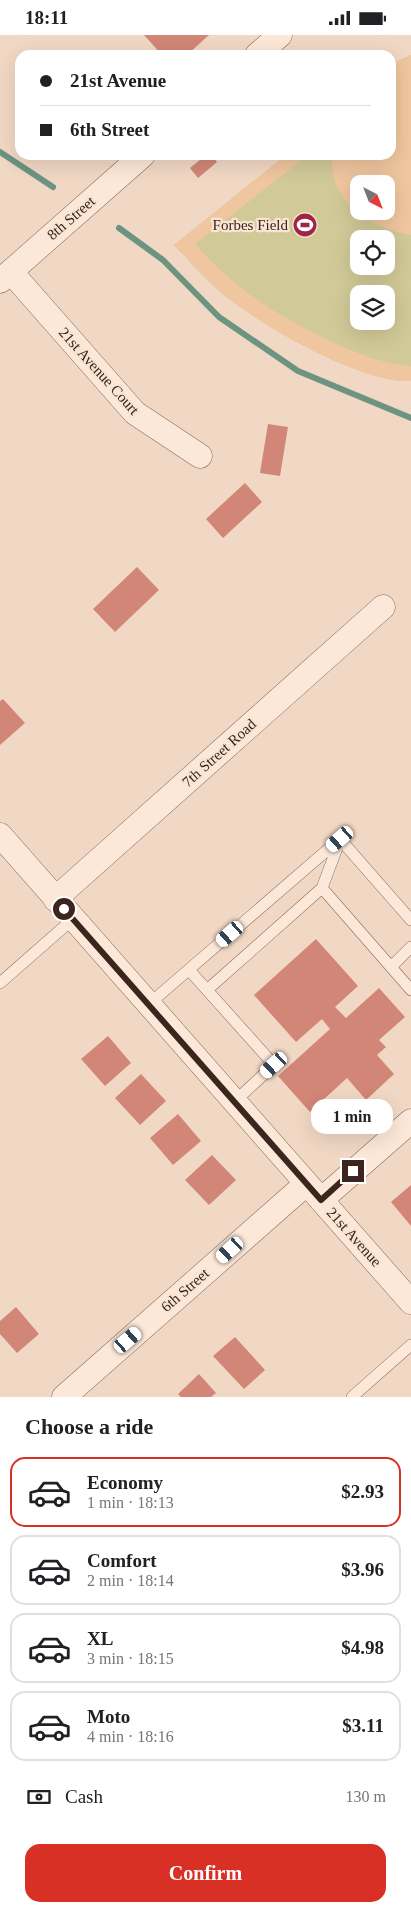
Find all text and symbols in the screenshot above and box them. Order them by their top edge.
text: 18:11 [25,7,68,28]
text: 21st Avenue [70,70,166,91]
text: 6th Street [70,119,149,140]
north arrow [350,175,395,220]
map controls [350,175,395,330]
street label: 8th Street [44,192,99,243]
sports icon: Forbes Field [292,212,318,238]
place label: Forbes Field [213,217,288,233]
button: locate [350,230,395,275]
button: layers [350,285,395,330]
street label: 21st Avenue Court [56,324,143,418]
street label: 7th Street Road [179,716,259,790]
car [323,823,356,855]
route start [53,898,75,920]
car [213,918,246,950]
car [257,1049,290,1081]
callout: 1 min [312,1099,394,1133]
text: 1 min [333,1108,371,1125]
route end [342,1160,364,1182]
street label: 21st Avenue [323,1204,385,1270]
car [213,1234,246,1266]
street label: 6th Street [158,1264,213,1315]
car [111,1324,144,1356]
text: Choose a ride [25,1414,153,1439]
icon: car [27,1470,72,1515]
text: Economy [87,1472,163,1493]
text: $2.93 [341,1481,384,1502]
text: 1 min · 18:13 [87,1494,174,1511]
icon: car [27,1548,72,1593]
text: Comfort [87,1550,157,1571]
text: $3.96 [341,1559,384,1580]
text: 2 min · 18:14 [87,1572,174,1589]
icon: car [27,1626,72,1671]
text: XL [87,1628,113,1649]
text: $4.98 [341,1637,384,1658]
text: 3 min · 18:15 [87,1650,174,1667]
icon: car [27,1704,72,1749]
text: Moto [87,1706,130,1727]
text: $3.11 [342,1715,384,1736]
text: 4 min · 18:16 [87,1728,174,1745]
icon: cash [25,1783,53,1811]
text: Cash [65,1786,103,1807]
text: 130 m [346,1788,386,1805]
button: Confirm [25,1844,386,1902]

